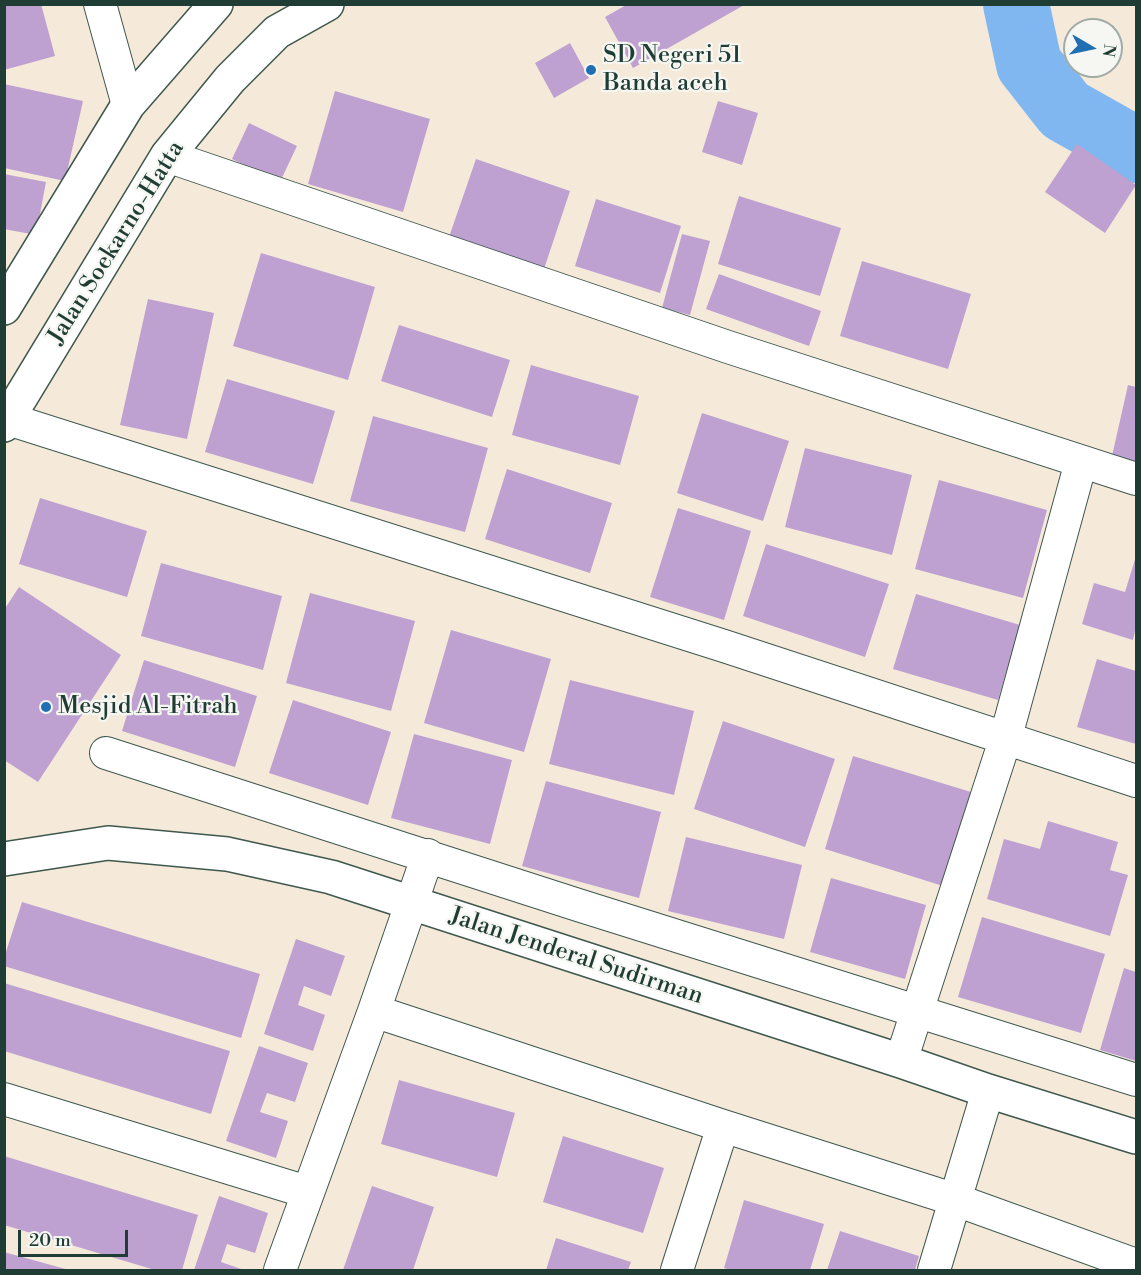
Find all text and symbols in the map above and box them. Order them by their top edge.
north arrow [1063,18,1123,78]
place label: SD Negeri 51 Banda aceh [603,42,742,98]
text: N [1098,43,1120,58]
marker: SD Negeri 51 Banda aceh [584,63,598,77]
street label: Jalan Soekarno-Hatta [43,136,191,350]
place label: Mesjid Al-Fitrah [58,693,238,721]
marker: Mesjid Al-Fitrah [39,700,53,714]
street label: Jalan Jenderal Sudirman [446,902,706,1012]
scale bar [21,1218,130,1256]
text: 20 m [29,1229,71,1252]

